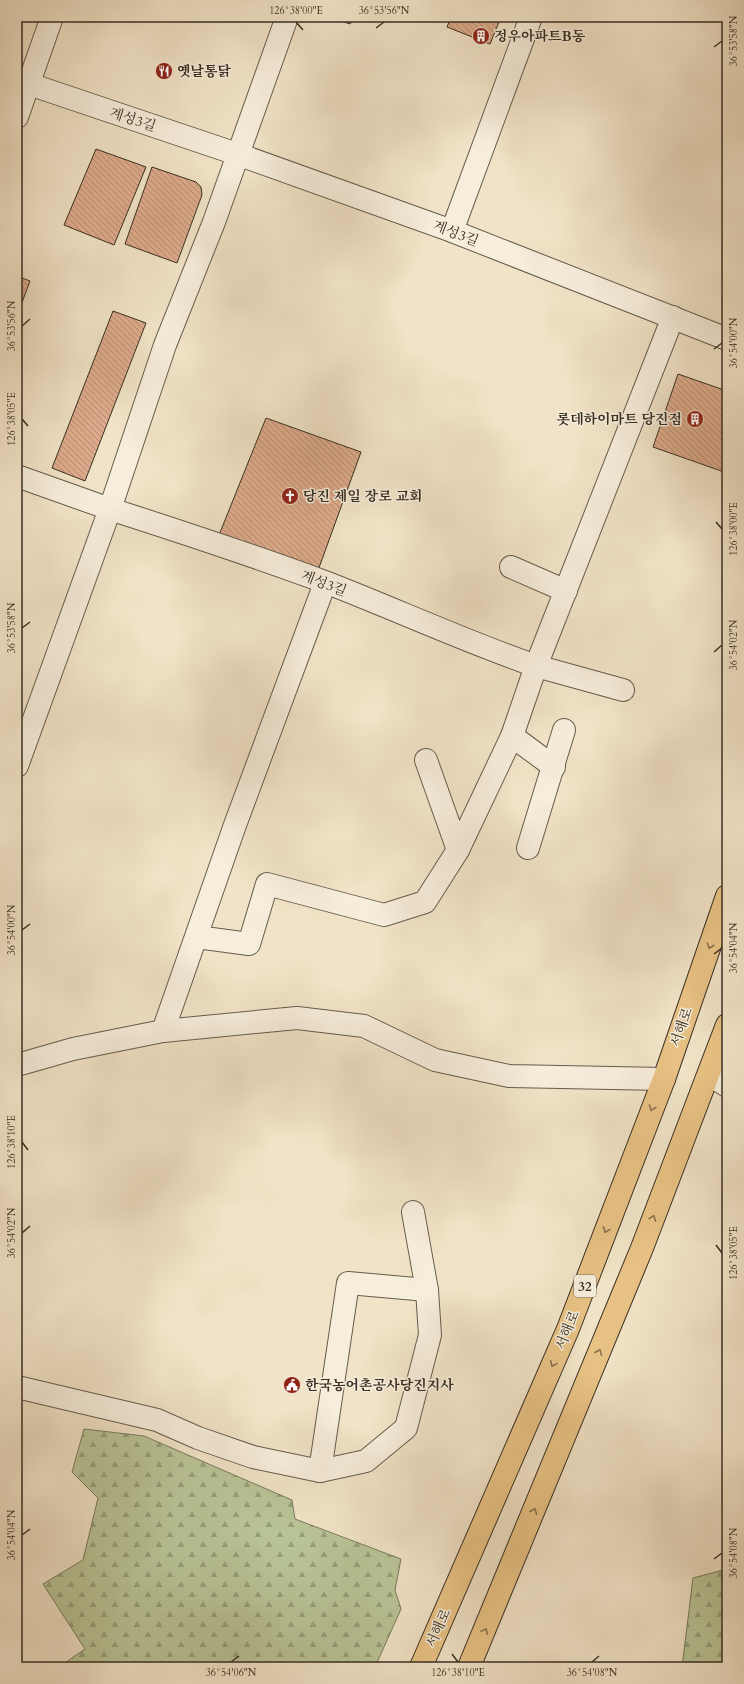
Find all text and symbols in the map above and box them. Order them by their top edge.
text: 126°38'00"E [269,4,323,18]
text: 36°53'56"N [359,4,410,18]
text: 36°53'58"N [727,15,741,66]
building icon: 정우아파트B동 [471,26,491,46]
place label: 정우아파트B동 [494,27,586,46]
restaurant icon: 옛날통닭 [154,61,174,81]
place label: 옛날통닭 [177,62,232,81]
street label: 계성3길 [107,103,158,136]
street label: 계성3길 [430,216,482,251]
text: 36°53'56"N [5,300,19,351]
text: 36°54'00"N [727,317,741,368]
text: 126°38'05"E [5,392,19,446]
building icon: 롯데하이마트 당진점 [685,409,705,429]
place label: 롯데하이마트 당진점 [557,410,682,429]
church icon: 당진 제일 장로 교회 [280,486,300,506]
place label: 당진 제일 장로 교회 [303,487,422,506]
text: 126°38'00"E [727,502,741,556]
street label: 계성3길 [298,566,350,601]
text: 36°53'58"N [5,602,19,653]
text: 36°54'02"N [727,619,741,670]
text: 36°54'00"N [5,904,19,955]
text: 36°54'04"N [727,922,741,973]
one-way arrow [706,943,714,950]
street label: 서해로 [666,1004,697,1049]
one-way arrow [649,1105,657,1112]
text: 126°38'10"E [5,1115,19,1169]
text: 36°54'02"N [5,1207,19,1258]
one-way arrow [649,1215,657,1222]
one-way arrow [602,1226,610,1233]
text: 126°38'05"E [727,1226,741,1280]
road number: 32 [574,1275,596,1297]
street label: 서해로 [551,1307,584,1353]
one-way arrow [594,1348,602,1356]
one-way arrow [550,1359,558,1367]
public building icon: 한국농어촌공사당진지사 [282,1375,302,1395]
place label: 한국농어촌공사당진지사 [305,1376,454,1395]
one-way arrow [529,1508,537,1516]
text: 36°54'04"N [5,1509,19,1560]
text: 36°54'08"N [727,1527,741,1578]
street label: 서해로 [422,1605,456,1651]
one-way arrow [480,1628,488,1635]
text: 36°54'06"N [206,1666,257,1680]
text: 126°38'10"E [431,1666,485,1680]
text: 36°54'08"N [567,1666,618,1680]

